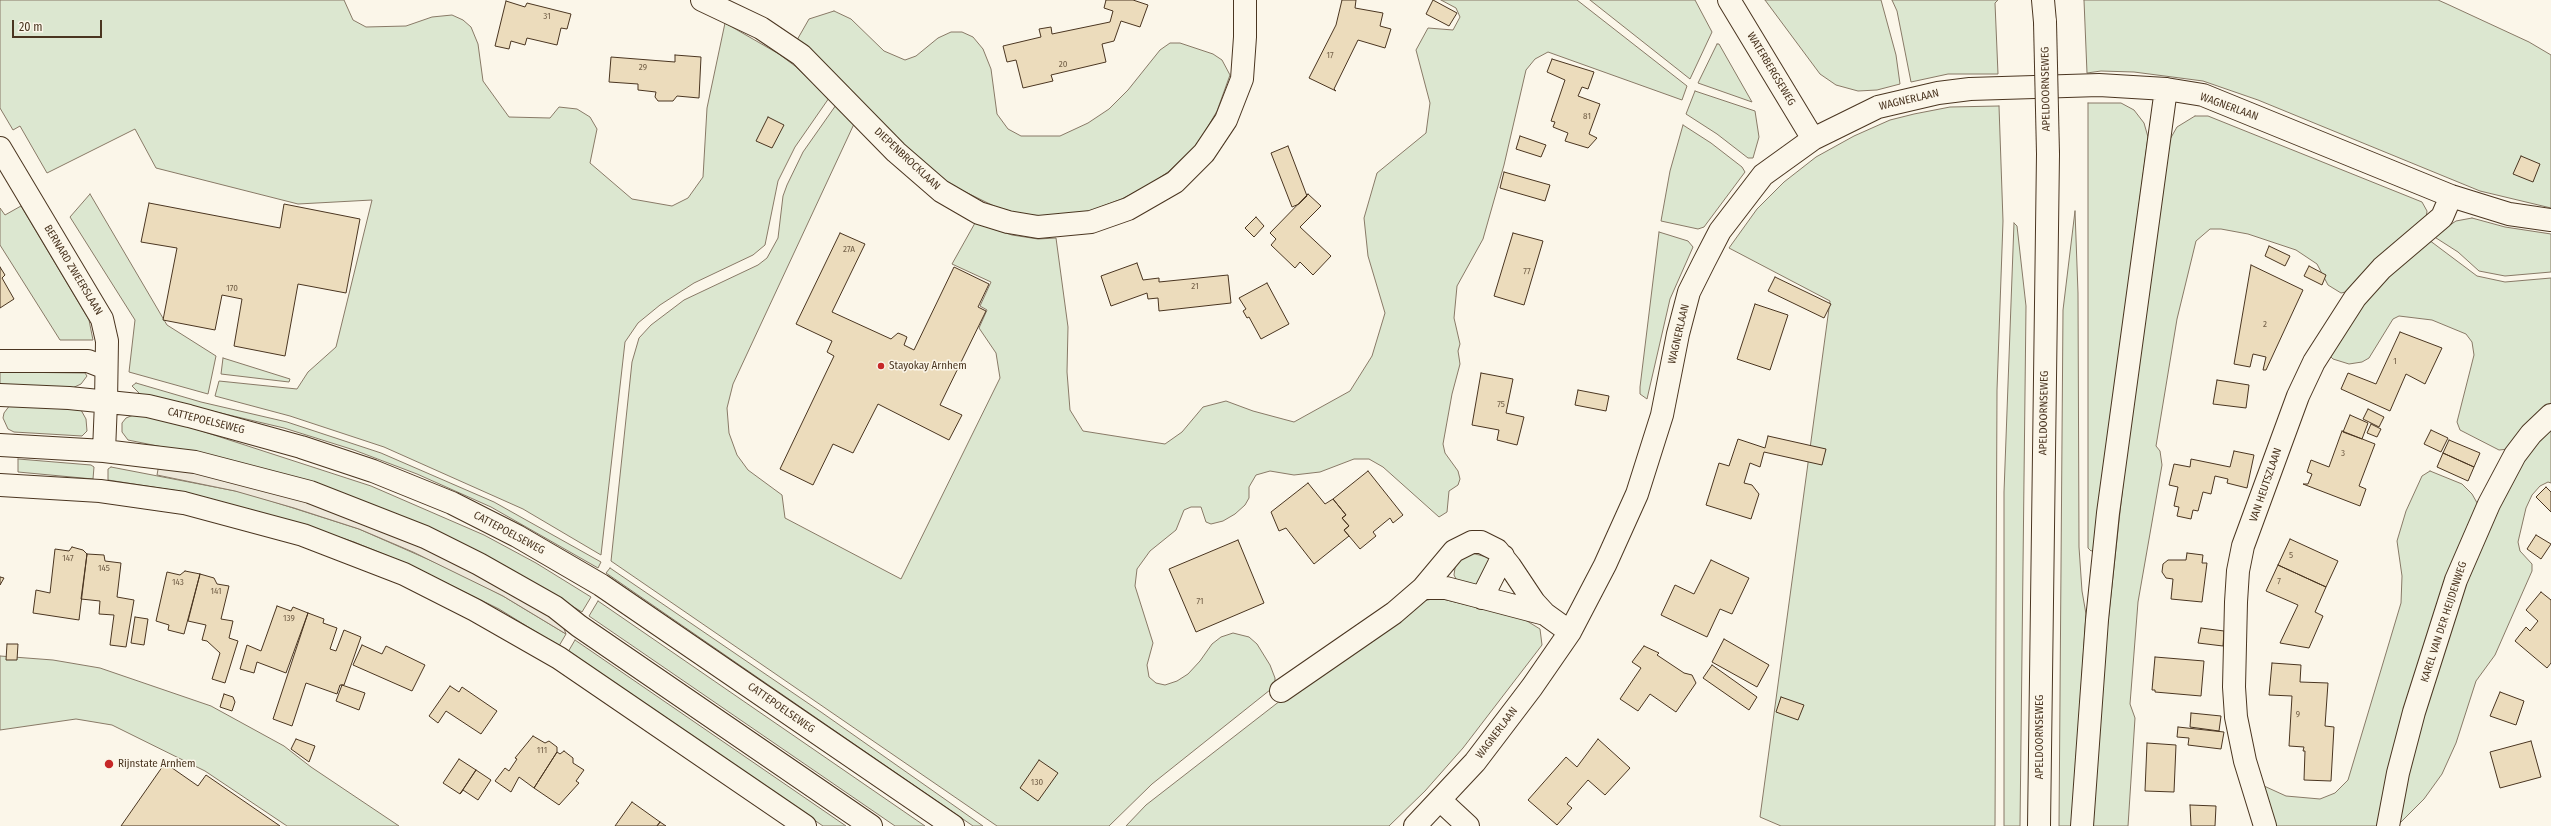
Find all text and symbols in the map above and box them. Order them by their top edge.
house number: 31 [543,11,551,21]
scale bar [14,12,104,38]
text: 20 m [19,20,43,34]
street label: WATERBERGSEWEG [1744,30,1798,108]
street label: APELDOORNSEWEG [2039,47,2053,131]
house number: 17 [1326,50,1334,60]
house number: 20 [1059,59,1067,69]
house number: 29 [639,62,647,72]
street label: WAGNERLAAN [1878,87,1940,113]
street label: WAGNERLAAN [2198,90,2260,124]
house number: 81 [1583,111,1591,121]
street label: DIEPENBROCKLAAN [871,125,943,193]
street label: BERNARD ZWEERSLAAN [41,223,105,317]
house number: 27A [843,244,855,254]
house number: 77 [1523,266,1531,276]
house number: 21 [1191,281,1199,291]
house number: 170 [226,283,238,293]
street label: WAGNERLAAN [1666,303,1692,365]
house number: 2 [2263,319,2267,329]
house number: 1 [2393,356,2397,366]
place label: Stayokay Arnhem [889,359,967,373]
marker: Stayokay Arnhem [876,361,886,371]
street label: APELDOORNSEWEG [2037,371,2051,455]
house number: 75 [1497,399,1505,409]
street label: CATTEPOELSEWEG [166,405,246,437]
street label: VAN HEUTSZLAAN [2247,446,2285,524]
house number: 3 [2341,448,2345,458]
street label: CATTEPOELSEWEG [471,509,547,557]
house number: 5 [2289,550,2293,560]
house number: 147 [62,553,74,563]
street label: KAREL VAN DER HEIJDENWEG [2418,560,2470,684]
house number: 145 [98,563,110,573]
house number: 7 [2277,576,2281,586]
house number: 143 [172,577,184,587]
house number: 141 [211,586,221,596]
house number: 71 [1196,596,1204,606]
house number: 139 [283,613,295,623]
street label: CATTEPOELSEWEG [745,680,817,736]
street label: APELDOORNSEWEG [2033,695,2047,779]
street label: WAGNERLAAN [1473,705,1521,761]
house number: 9 [2296,709,2300,719]
house number: 111 [537,745,547,755]
place label: Rijnstate Arnhem [118,757,196,771]
marker: Rijnstate Arnhem [103,758,115,770]
house number: 130 [1031,777,1043,787]

